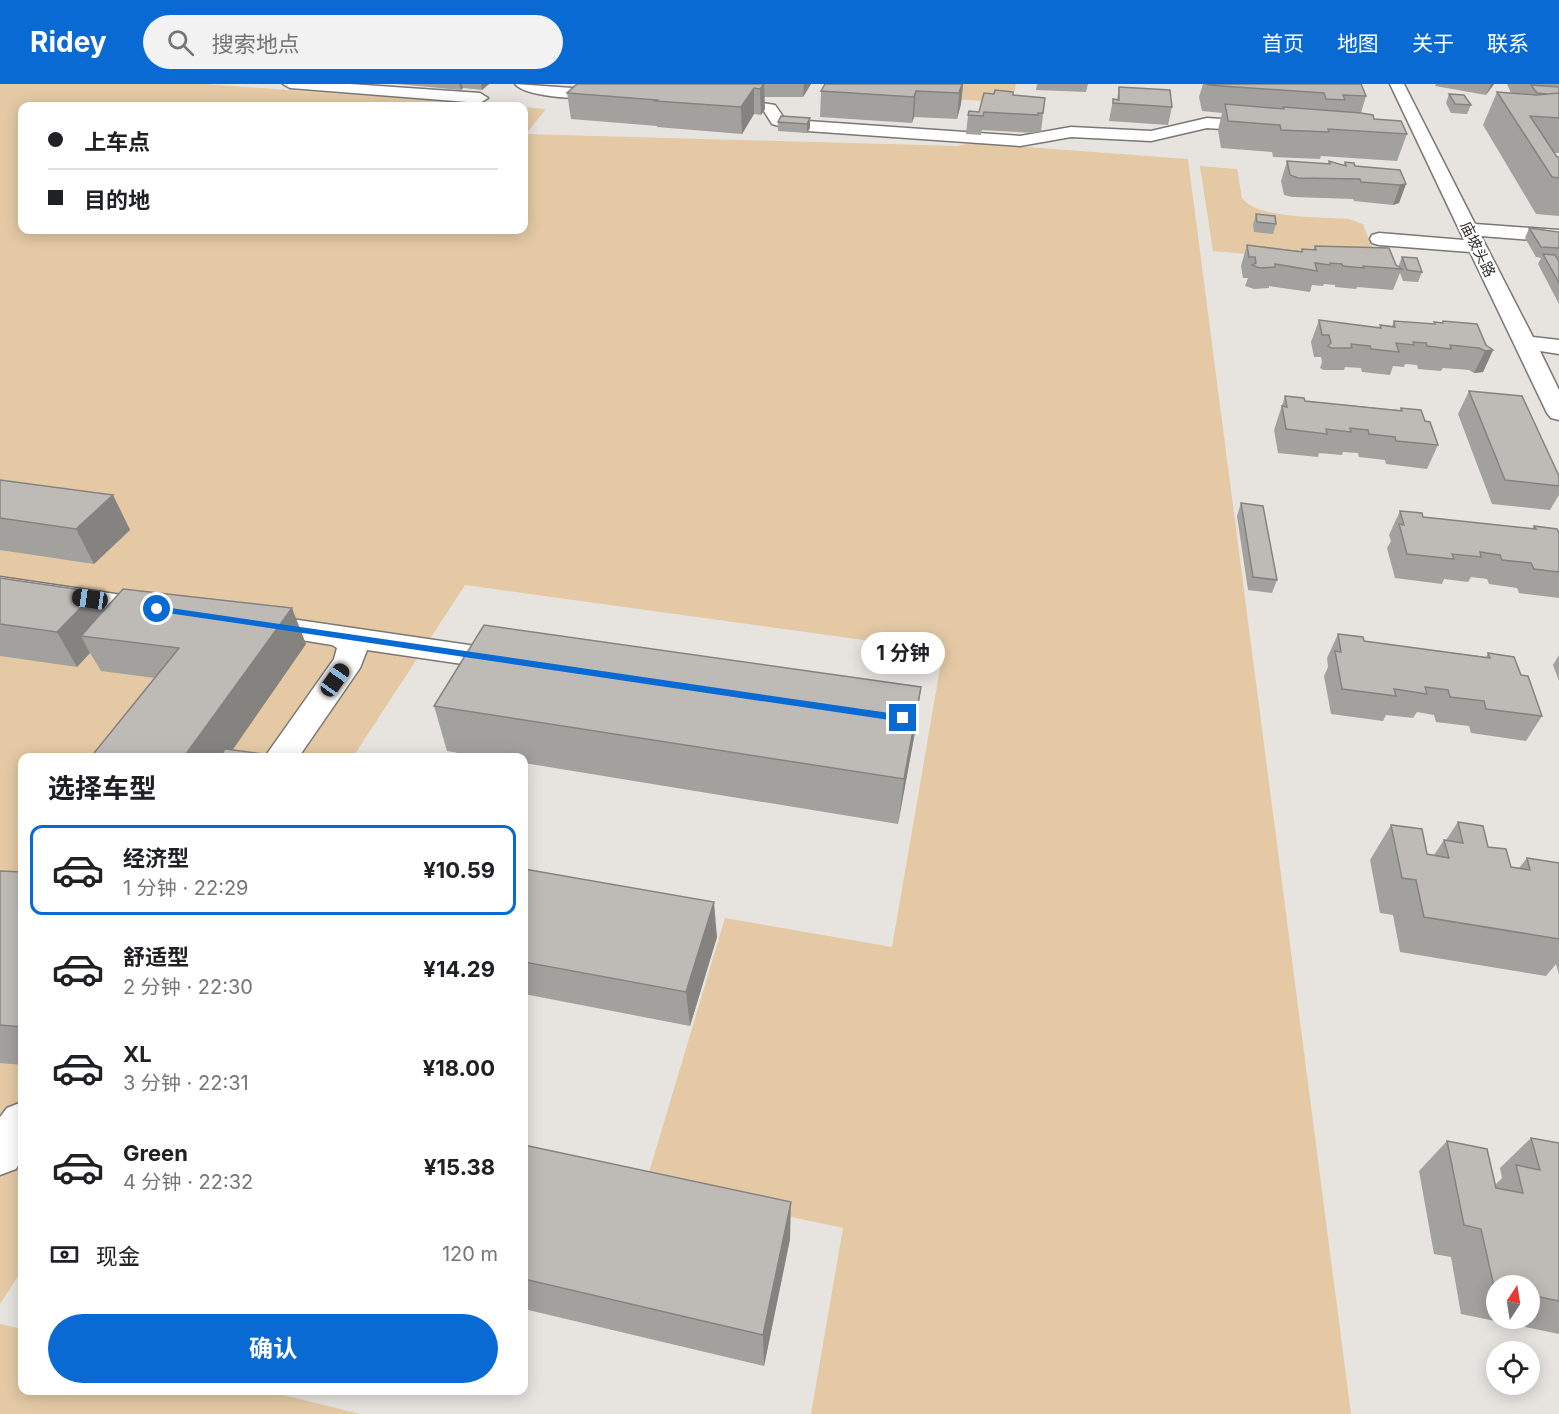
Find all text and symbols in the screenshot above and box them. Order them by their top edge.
search box [143,15,563,69]
text: Ridey [30,25,107,59]
icon: search [164,26,197,59]
text: 搜索地点 [212,31,300,57]
text: 首页 [1262,31,1304,56]
text: 地图 [1337,31,1379,56]
text: 关于 [1412,31,1454,56]
text: 联系 [1487,31,1529,56]
text: 上车点 [84,129,150,155]
text: 目的地 [84,187,150,213]
street label: 庙坡头路 [1456,218,1500,280]
car [71,588,109,610]
route start [143,595,170,622]
callout: 1 分钟 [861,631,945,673]
text: 1 分钟 [876,641,930,665]
car [317,660,353,700]
route end [889,704,916,731]
text: 选择车型 [48,772,156,805]
icon: car [51,843,105,897]
text: 经济型 [123,845,189,871]
text: ¥10.59 [423,857,495,883]
text: 1 分钟 · 22:29 [123,876,249,900]
icon: car [51,942,105,996]
text: 舒适型 [123,944,189,970]
text: ¥14.29 [423,956,495,982]
text: 2 分钟 · 22:30 [123,975,253,999]
icon: car [51,1041,105,1095]
text: XL [123,1041,152,1067]
text: ¥18.00 [423,1055,495,1081]
text: 3 分钟 · 22:31 [123,1071,249,1095]
icon: car [51,1140,105,1194]
text: Green [123,1140,188,1166]
text: ¥15.38 [424,1154,495,1180]
text: 4 分钟 · 22:32 [123,1170,253,1194]
icon: cash [48,1238,81,1271]
text: 120 m [442,1242,498,1266]
text: 现金 [96,1243,140,1269]
north arrow [1486,1275,1540,1329]
map controls [1486,1275,1540,1395]
button: 确认 [48,1314,498,1383]
button: locate [1486,1341,1540,1395]

